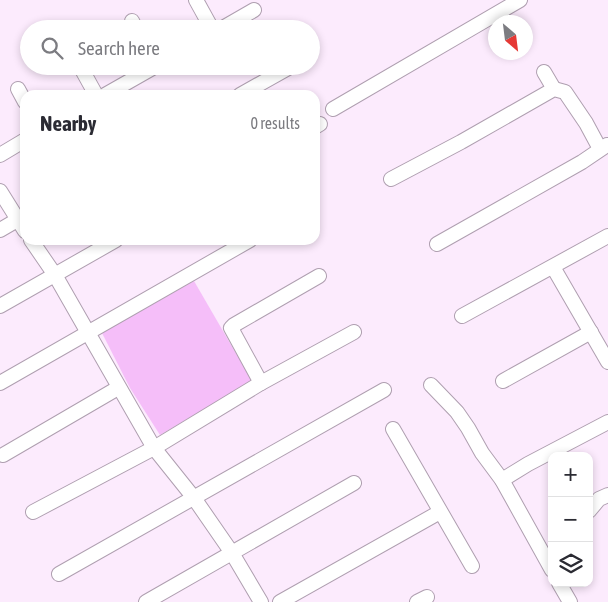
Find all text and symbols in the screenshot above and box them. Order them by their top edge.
north arrow [488,15,533,60]
search box [20,20,320,75]
icon: search [38,34,66,62]
text: Search here [78,37,160,59]
text: Nearby [40,111,96,135]
text: 0 results [250,114,300,132]
map controls [548,452,593,587]
button: + [548,452,593,497]
button: − [548,497,593,542]
button: layers [548,542,593,587]

